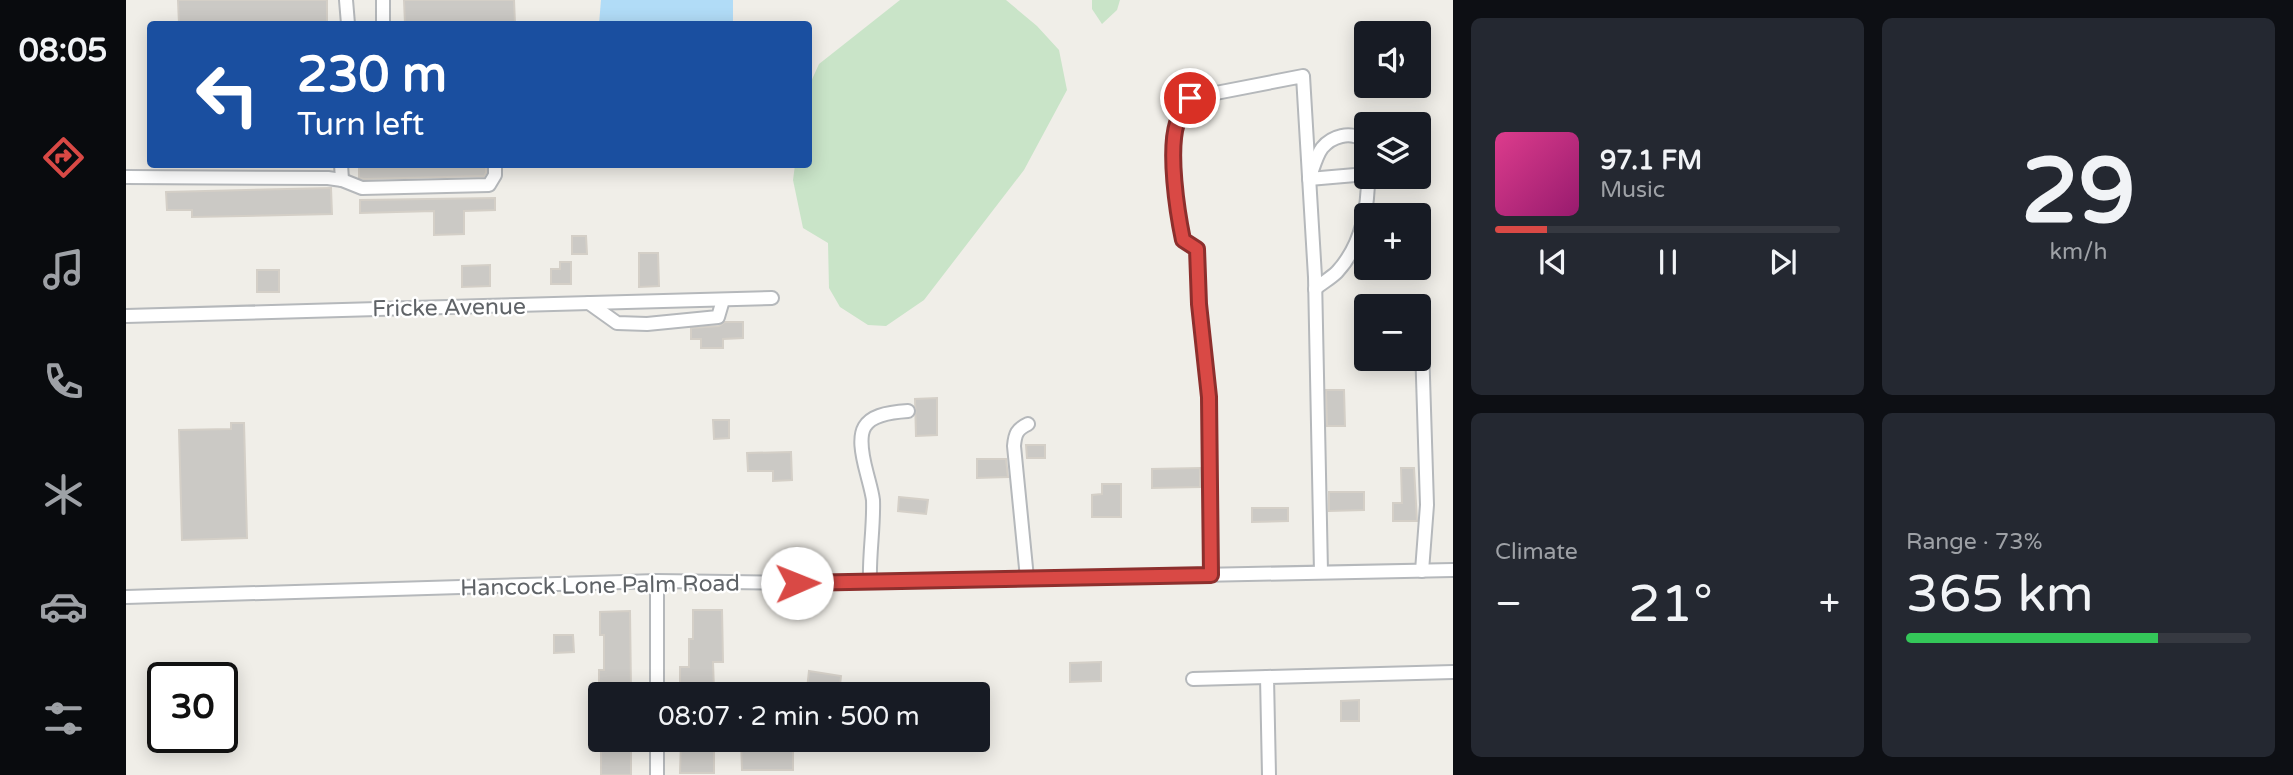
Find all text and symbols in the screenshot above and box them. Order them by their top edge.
map controls [1354,21,1431,371]
button: sound [1354,21,1431,98]
text: 08:05 [19,32,107,70]
text: 230 m [297,46,447,105]
icon: left [182,49,273,140]
pin [1160,68,1220,128]
icon: arrive [1171,79,1209,117]
text: Turn left [297,106,424,144]
button: layers [1354,112,1431,189]
icon: directions [39,133,88,182]
text: 29 [2021,137,2136,247]
text: 97.1 FM [1600,145,1702,176]
text: Music [1600,176,1665,204]
button: + [1354,203,1431,280]
text: km/h [2050,238,2107,266]
icon: previous [1534,243,1572,281]
icon: pause [1649,243,1687,281]
icon: next [1764,243,1802,281]
icon: music [39,245,88,294]
street label: Fricke Avenue [372,293,526,323]
button: − [1354,294,1431,371]
icon: phone [39,357,88,406]
icon: climate [39,470,88,519]
text: Range · 73% [1906,528,2042,556]
text: Climate [1495,538,1578,566]
position arrow [760,546,834,620]
text: 365 km [1906,563,2094,626]
street label: Hancock Lone Palm Road [460,570,740,602]
text: 21° [1628,573,1713,636]
text: − [1495,581,1522,627]
text: + [1819,581,1840,627]
icon: car [39,582,88,631]
speed limit sign: 30 [147,662,238,753]
icon: filters [39,694,88,743]
text: 08:07 · 2 min · 500 m [658,701,920,732]

